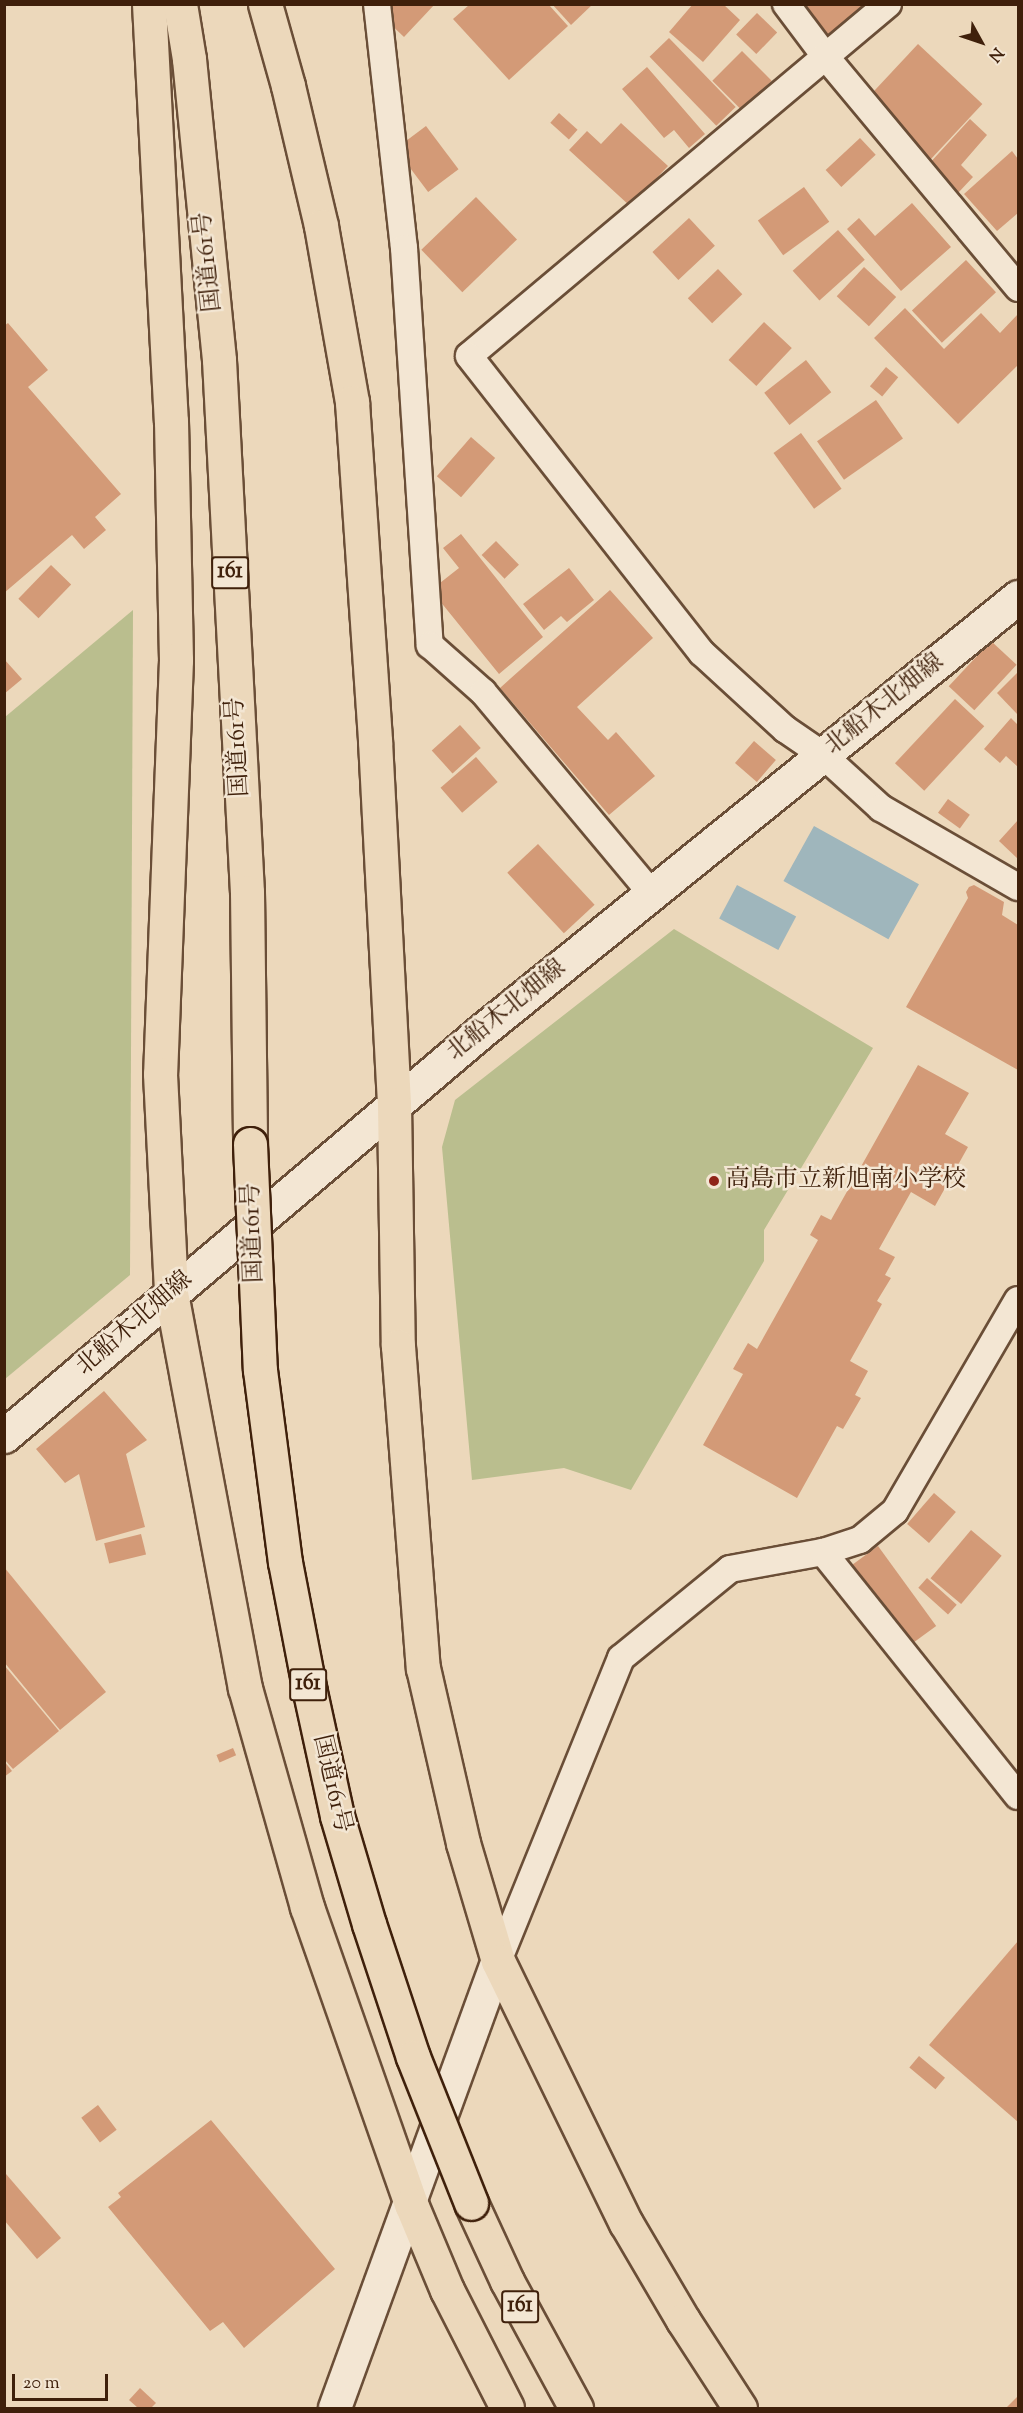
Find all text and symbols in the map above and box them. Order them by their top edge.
north arrow [951,12,1011,72]
text: N [982,42,1008,66]
street label: 国道161号 [189,211,229,313]
road number: 161 [210,554,250,592]
street label: 北船木北畑線 [820,648,950,762]
street label: 国道161号 [222,696,256,798]
street label: 北船木北畑線 [442,954,572,1068]
place label: 高島市立新旭南小学校 [726,1167,966,1195]
marker: 高島市立新旭南小学校 [707,1174,721,1188]
street label: 国道161号 [238,1183,270,1283]
street label: 北船木北畑線 [71,1266,199,1382]
road number: 161 [288,1666,328,1704]
street label: 国道161号 [306,1732,356,1836]
road number: 161 [500,2288,540,2326]
scale bar [15,2362,111,2400]
text: 20 m [23,2371,60,2397]

